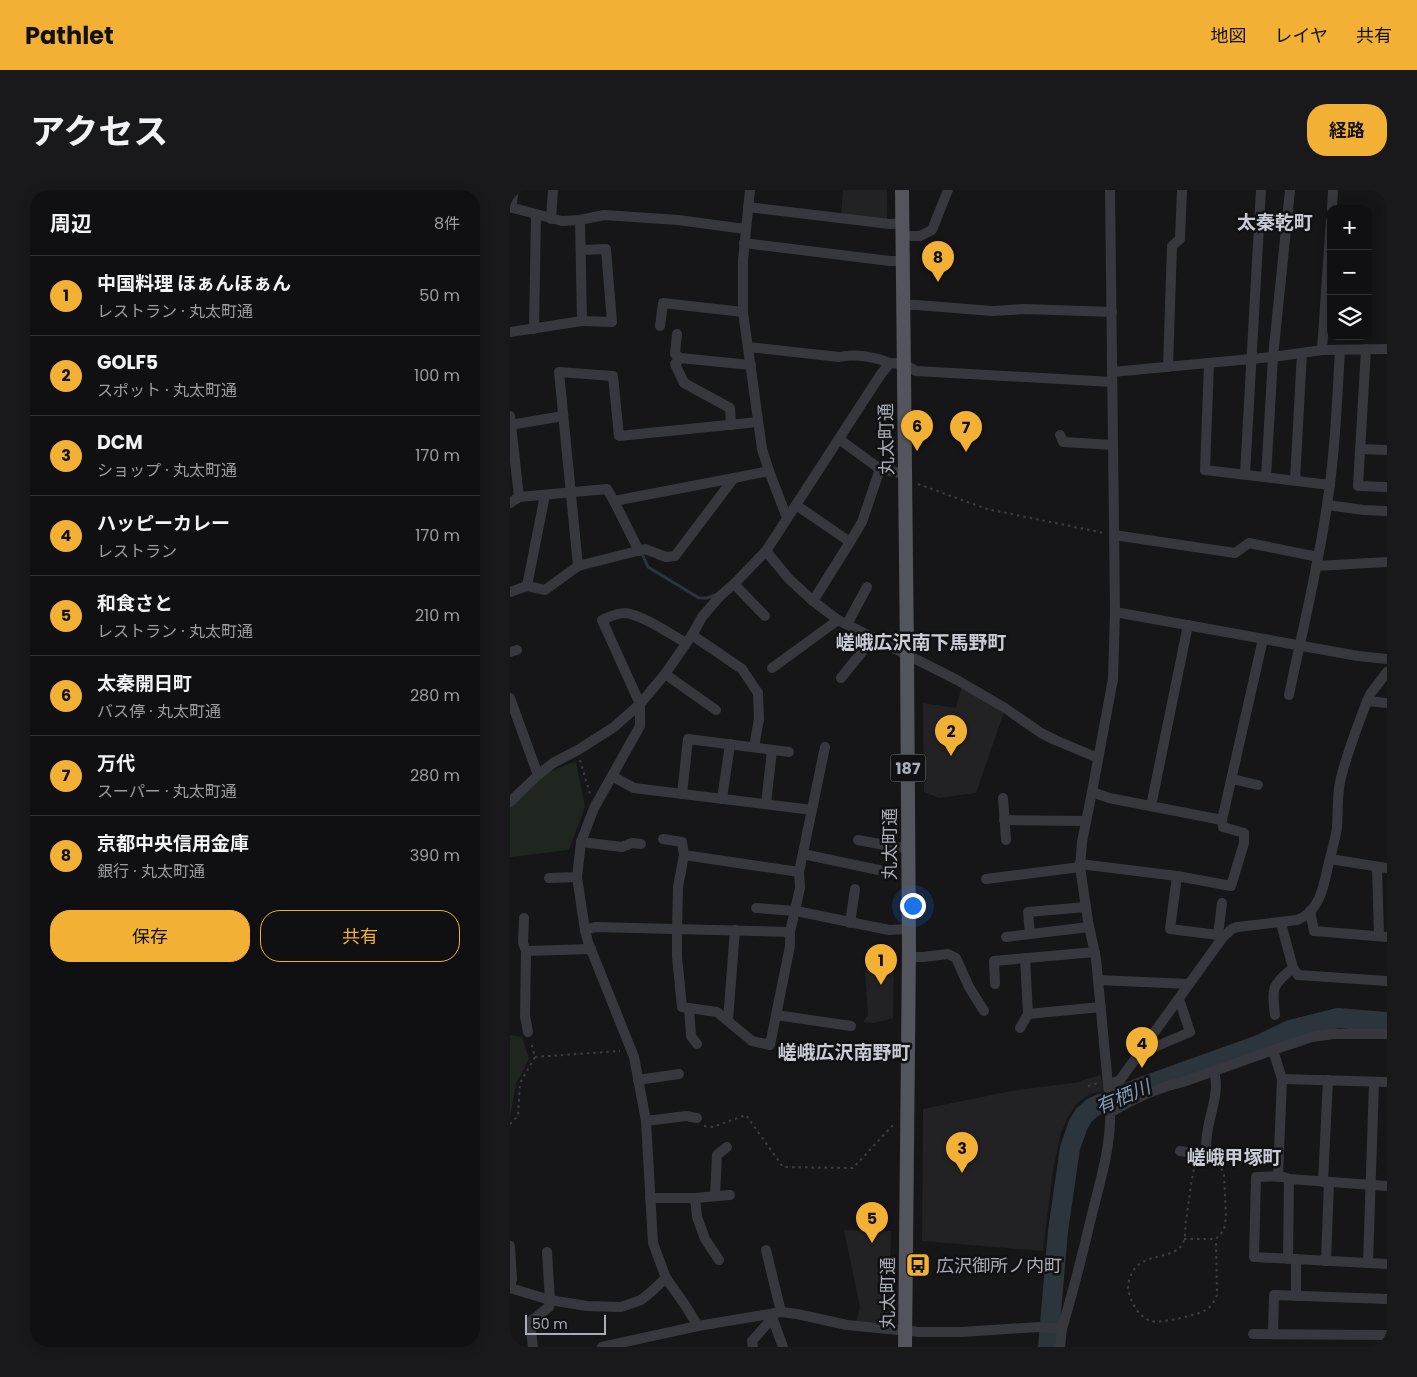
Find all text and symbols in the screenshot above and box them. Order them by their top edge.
text: Pathlet [25,19,114,52]
text: 地図 [1211,23,1247,48]
text: レイヤ [1275,23,1328,48]
text: 共有 [1356,23,1392,48]
button: 経路 [1307,104,1387,156]
text: アクセス [30,107,168,156]
map controls [1327,205,1372,340]
button: + [1327,205,1372,250]
text: 周辺 [50,209,92,238]
district label: 太秦乾町 [1237,209,1313,236]
text: 8件 [434,212,460,235]
pin: 8 [922,241,954,282]
button: − [1327,250,1372,295]
text: 中国料理 ほぁんほぁん [97,270,291,297]
text: 1 [63,284,69,307]
text: 50 m [419,284,460,307]
button: layers [1327,295,1372,340]
text: レストラン · 丸太町通 [97,300,253,323]
text: GOLF5 [97,349,158,376]
text: 2 [61,364,71,387]
text: 100 m [414,364,460,387]
text: スポット · 丸太町通 [97,379,237,402]
street label: 丸太町通 [873,403,899,475]
pin: 6 [901,410,933,451]
pin: 7 [950,411,982,452]
text: DCM [97,429,143,456]
text: 3 [61,444,71,467]
text: 170 m [415,444,460,467]
text: ショップ · 丸太町通 [97,459,237,482]
text: ハッピーカレー [97,510,230,537]
text: 4 [61,524,71,547]
text: 170 m [415,524,460,547]
text: レストラン [97,540,177,563]
text: 和食さと [97,590,173,617]
text: 5 [61,604,71,627]
text: 210 m [415,604,460,627]
text: レストラン · 丸太町通 [97,620,253,643]
district label: 嵯峨広沢南下馬野町 [835,629,1007,656]
text: 太秦開日町 [97,670,192,697]
text: 6 [61,684,71,707]
text: 280 m [410,684,460,707]
text: バス停 · 丸太町通 [97,700,221,723]
pin: 2 [935,715,967,756]
text: 万代 [97,750,135,777]
road number: 187 [890,754,926,782]
text: 7 [62,764,70,787]
text: 280 m [410,764,460,787]
text: スーパー · 丸太町通 [97,780,237,803]
street label: 丸太町通 [877,808,902,880]
text: 京都中央信用金庫 [97,830,249,857]
text: 8 [61,844,71,867]
text: 390 m [410,844,460,867]
text: 銀行 · 丸太町通 [97,860,205,883]
your location [900,893,926,919]
button: 保存 [50,910,250,962]
button: 共有 [260,910,460,962]
pin: 1 [865,944,897,985]
pin: 4 [1126,1027,1158,1068]
district label: 嵯峨広沢南野町 [777,1039,911,1066]
water label: 有栖川 [1091,1073,1156,1121]
pin: 3 [946,1132,978,1173]
district label: 嵯峨甲塚町 [1186,1144,1282,1171]
pin: 5 [856,1202,888,1243]
bus stop icon: 広沢御所ノ内町 [905,1252,931,1278]
place label: 広沢御所ノ内町 [936,1253,1062,1278]
street label: 丸太町通 [875,1257,900,1329]
scale bar [525,1312,606,1335]
text: 50 m [532,1314,568,1334]

